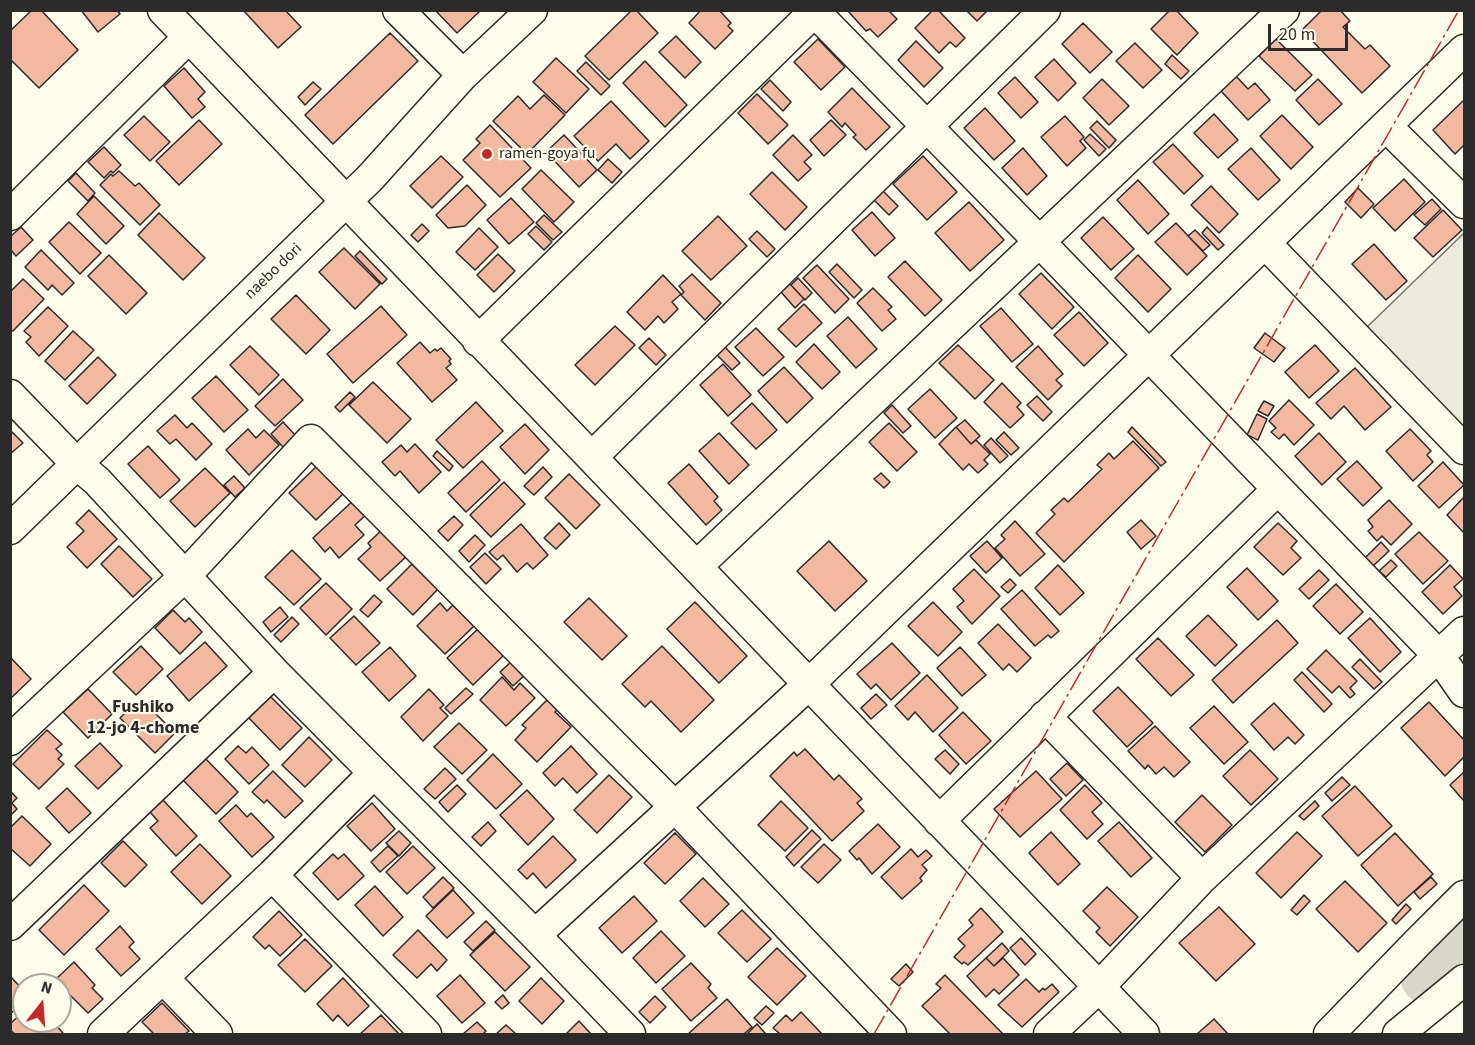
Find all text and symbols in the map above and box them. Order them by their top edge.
scale bar [1271,12,1350,50]
text: 20 m [1279,22,1315,47]
place label: ramen-goya fu [499,144,595,164]
marker: ramen-goya fu [480,147,494,161]
street label: naebo dori [241,240,307,304]
district label: Fushiko 12-jo 4-chome [87,697,199,740]
north arrow [12,973,72,1033]
text: N [38,976,55,1000]

